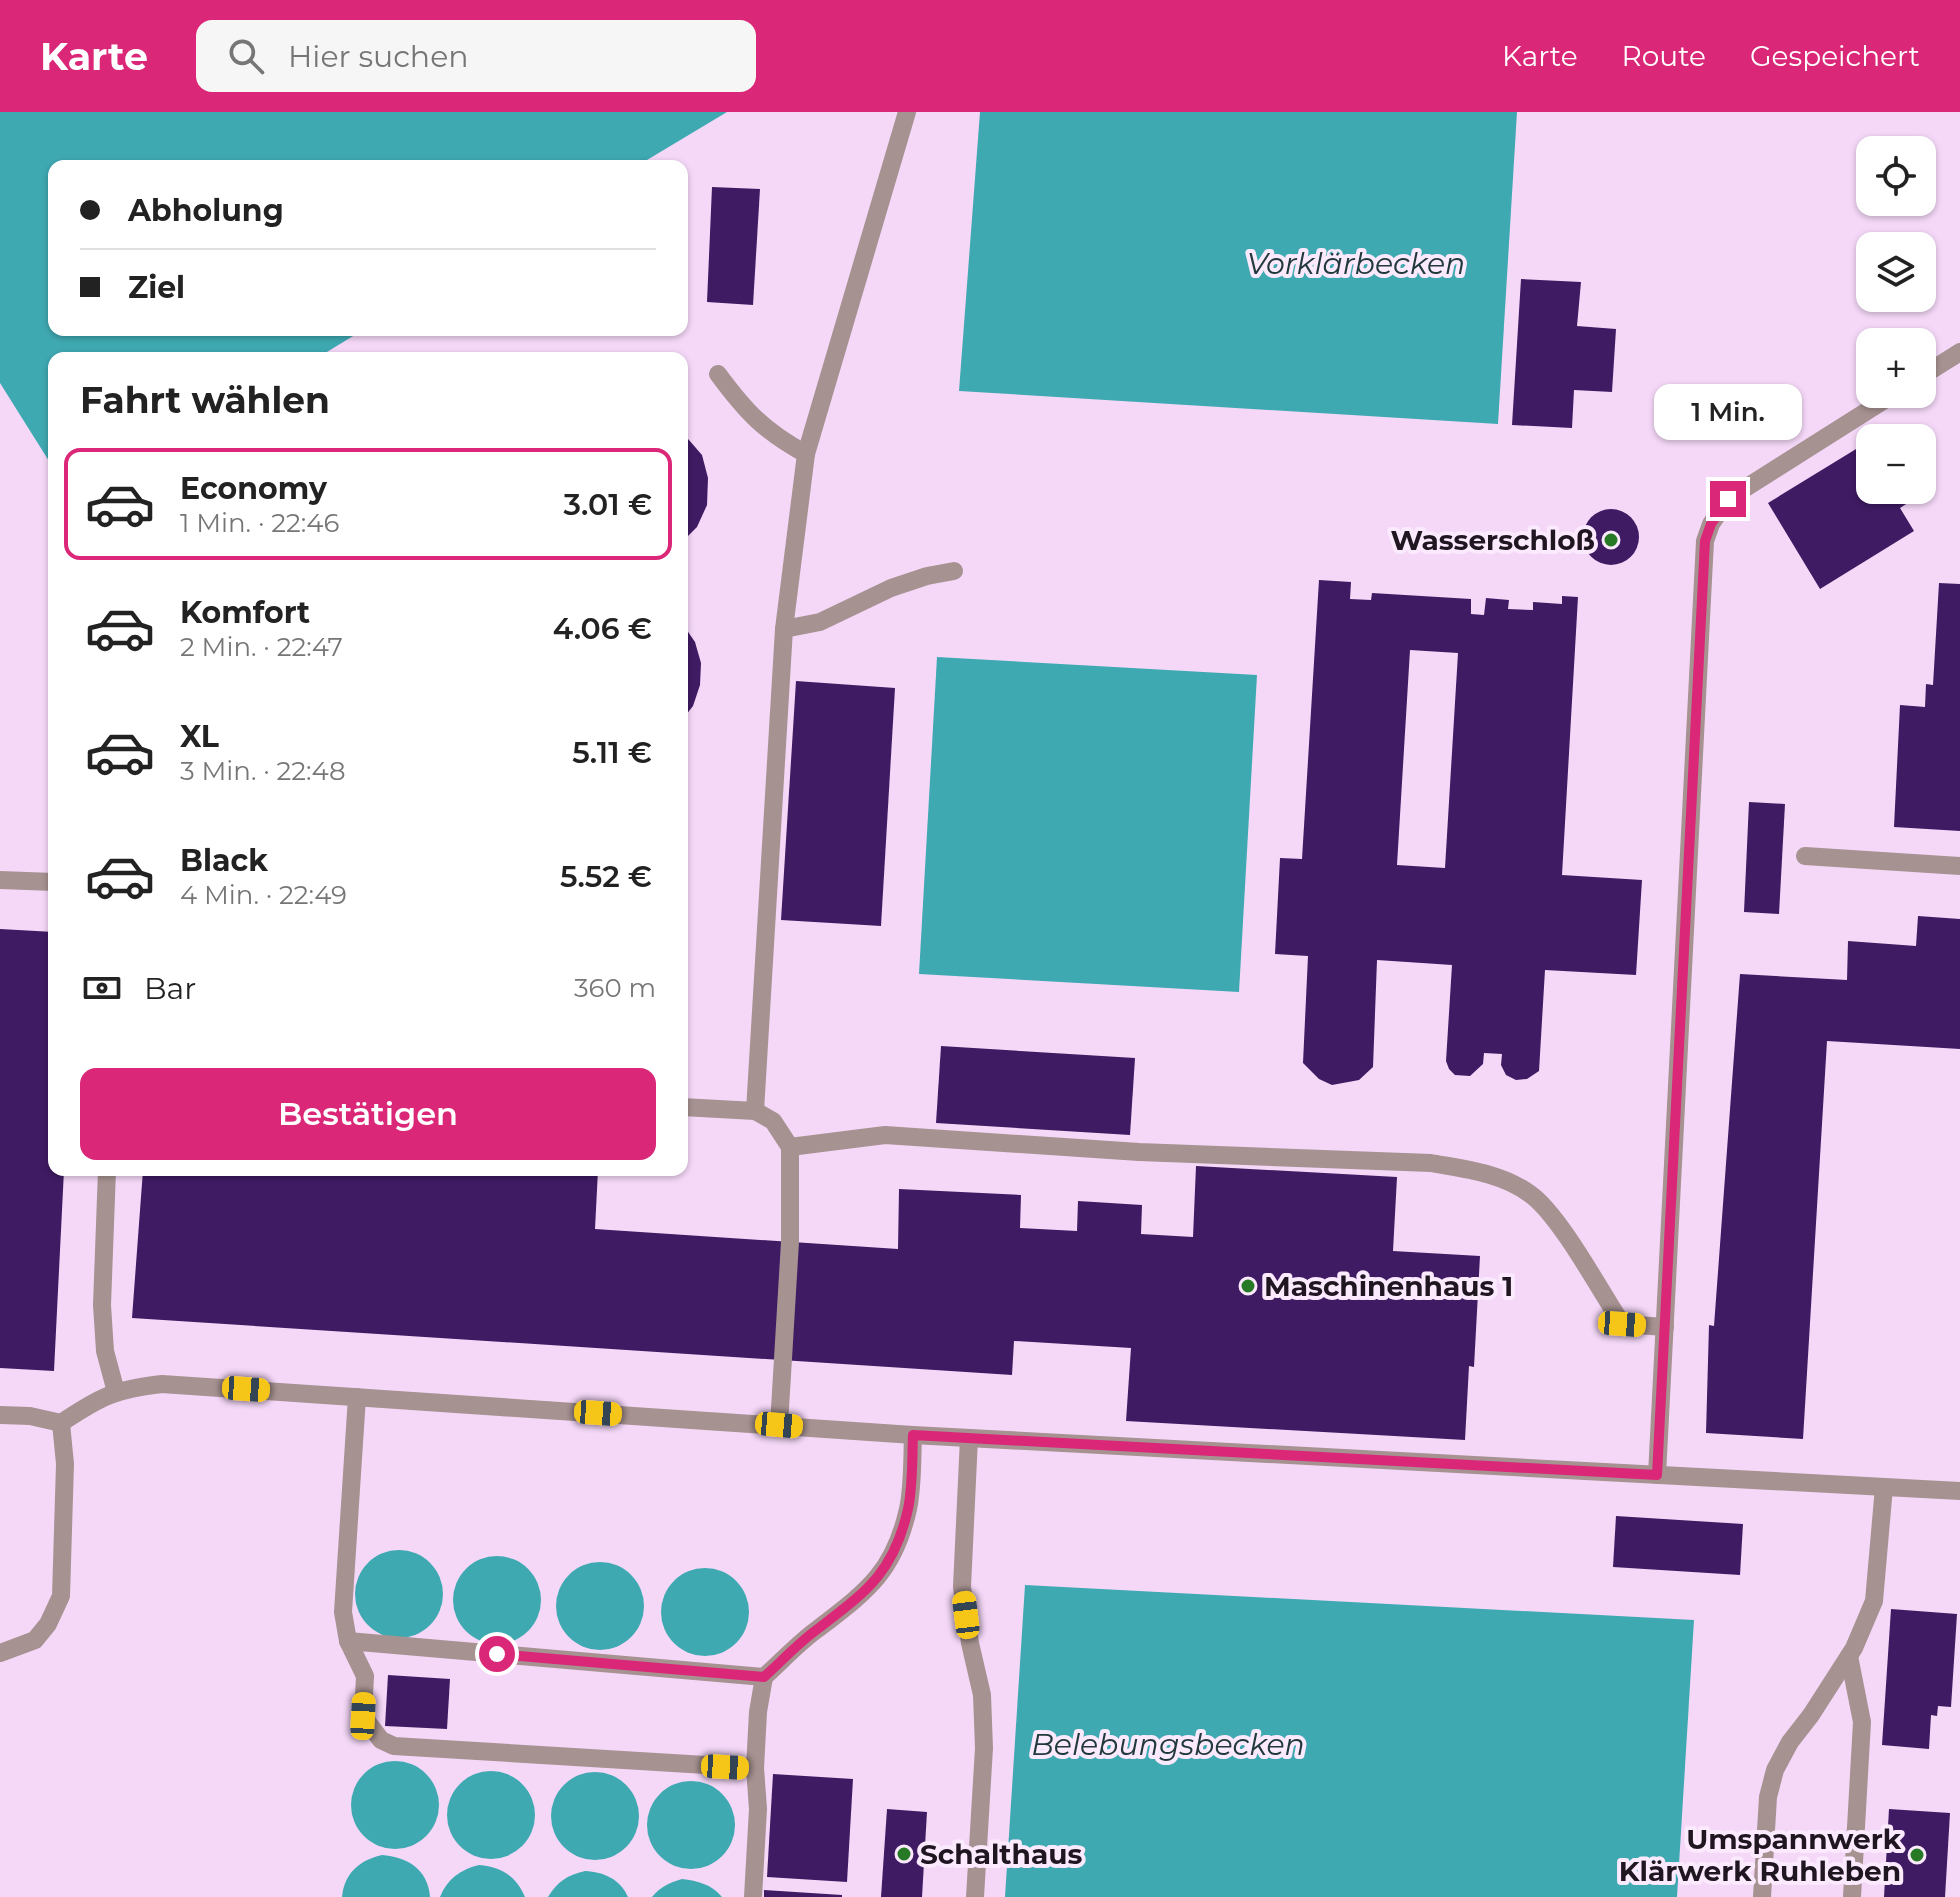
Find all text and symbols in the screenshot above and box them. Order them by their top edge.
search box [196,20,756,92]
text: Karte [40,33,148,80]
icon: search [224,34,268,78]
text: Hier suchen [288,38,469,75]
text: Karte [1502,39,1578,73]
text: Route [1622,39,1706,73]
text: Gespeichert [1750,39,1920,73]
map controls [1856,136,1936,504]
button: locate [1856,136,1936,216]
text: Abholung [128,192,284,229]
button: layers [1856,232,1936,312]
water label: Vorklärbecken [1247,245,1465,282]
text: Ziel [128,269,185,306]
button: + [1856,328,1936,408]
text: Fahrt wählen [80,378,330,422]
callout: 1 Min. [1654,383,1802,439]
text: 1 Min. [1691,396,1765,428]
button: − [1856,424,1936,504]
icon: car [84,468,156,540]
text: Economy [180,470,327,507]
route end [1710,481,1746,517]
text: 3.01 € [564,486,652,523]
text: 1 Min. · 22:46 [180,507,339,539]
place label: Wasserschloß [1390,523,1595,557]
marker: Wasserschloß [1602,531,1620,549]
icon: car [84,592,156,664]
text: Komfort [180,594,310,631]
text: 4.06 € [553,610,652,647]
text: 2 Min. · 22:47 [180,631,343,663]
icon: car [84,716,156,788]
text: XL [180,718,219,755]
text: 5.11 € [572,734,652,771]
text: 3 Min. · 22:48 [180,755,346,787]
icon: car [84,840,156,912]
text: Black [180,842,268,879]
text: 5.52 € [560,858,652,895]
text: 4 Min. · 22:49 [180,879,347,911]
icon: cash [80,966,124,1010]
text: Bar [144,970,196,1007]
text: 360 m [574,972,656,1004]
button: Bestätigen [80,1068,656,1160]
place label: Maschinenhaus 1 [1264,1269,1513,1303]
marker: Maschinenhaus 1 [1239,1277,1257,1295]
car [1597,1310,1647,1338]
car [221,1375,271,1403]
car [573,1399,623,1427]
car [754,1411,804,1439]
car [951,1590,981,1640]
route start [479,1636,515,1672]
car [350,1691,376,1741]
water label: Belebungsbecken [1031,1726,1305,1763]
car [700,1754,750,1780]
place label: Umspannwerk Klärwerk Ruhleben [1619,1822,1902,1888]
place label: Schalthaus [920,1837,1082,1871]
marker: Schalthaus [895,1845,913,1863]
marker: Umspannwerk Klärwerk Ruhleben [1908,1846,1926,1864]

